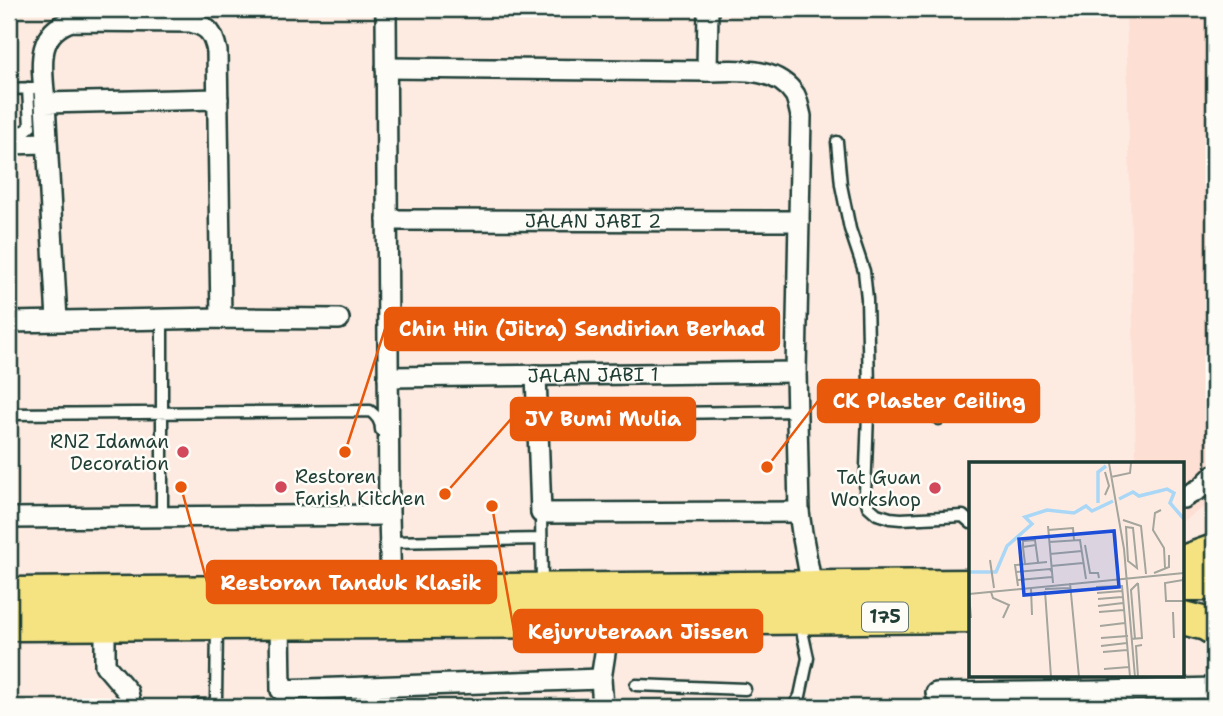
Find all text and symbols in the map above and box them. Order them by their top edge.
street label: JALAN JABI 2 [525,208,661,233]
callout: Chin Hin (Jitra) Sendirian Berhad [385,308,779,350]
text: Chin Hin (Jitra) Sendirian Berhad [399,315,765,343]
street label: JALAN JABI 1 [527,361,659,388]
callout: CK Plaster Ceiling [818,380,1039,422]
text: CK Plaster Ceiling [832,387,1026,415]
callout: JV Bumi Mulia [511,398,695,440]
text: JV Bumi Mulia [525,405,682,433]
place label: RNZ Idaman Decoration [50,429,169,476]
marker: RNZ Idaman Decoration [175,444,191,460]
inset map [969,462,1184,678]
place label: Restoren Farish Kitchen [295,464,425,511]
place label: Tat Guan Workshop [830,465,921,512]
marker: Restoren Farish Kitchen [273,479,289,495]
marker: Tat Guan Workshop [927,480,943,496]
callout: Restoran Tanduk Klasik [207,561,496,603]
text: Restoran Tanduk Klasik [220,569,482,597]
road number: 175 [862,602,908,632]
callout: Kejuruteraan Jissen [514,610,762,652]
text: Kejuruteraan Jissen [528,618,748,646]

